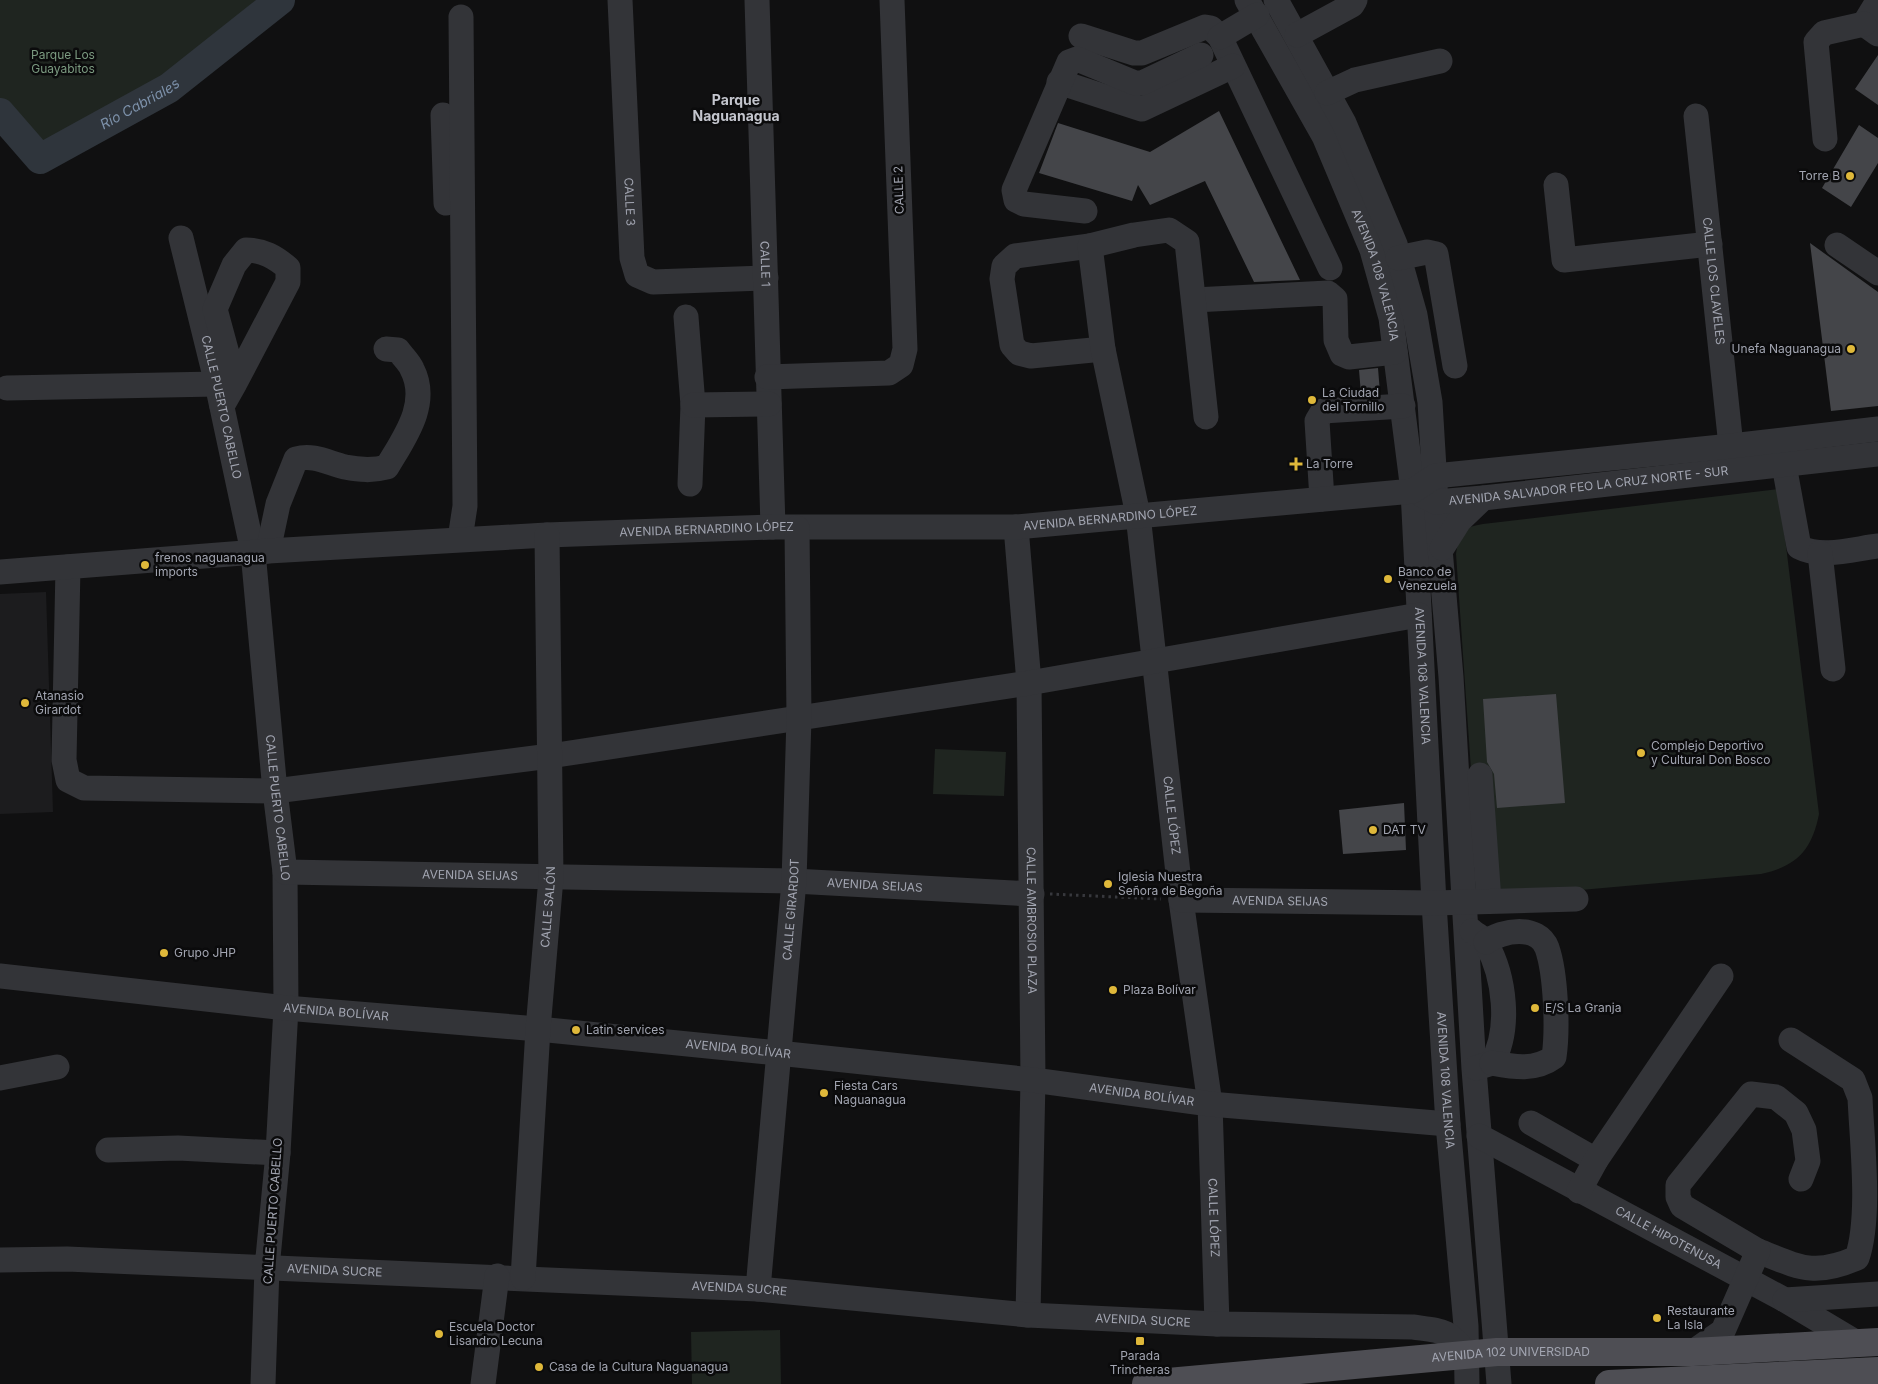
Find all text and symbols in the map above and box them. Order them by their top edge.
park label: Parque Los Guayabitos [31,47,95,76]
water label: Río Cabriales [97,74,183,132]
district label: Parque Naguanagua [692,91,780,124]
street label: CALLE 2 [890,166,907,214]
place label: Torre B [1799,168,1840,183]
marker: Torre B [1844,170,1856,182]
street label: CALLE 3 [621,177,639,226]
street label: AVENIDA 108 VALENCIA [1349,207,1402,342]
street label: CALLE LOS CLAVELES [1700,217,1728,346]
street label: CALLE 1 [757,241,774,287]
street label: CALLE PUERTO CABELLO [198,334,245,480]
place label: Unefa Naguanagua [1732,341,1841,356]
marker: Unefa Naguanagua [1845,343,1857,355]
place label: La Ciudad del Tornillo [1322,385,1384,414]
marker: La Ciudad del Tornillo [1306,394,1318,406]
place label: La Torre [1306,456,1353,471]
marker: La Torre [1290,458,1302,470]
street label: AVENIDA SALVADOR FEO LA CRUZ NORTE - SUR [1448,463,1729,508]
street label: AVENIDA BERNARDINO LÓPEZ [1023,503,1198,533]
street label: AVENIDA BERNARDINO LÓPEZ [619,519,794,539]
place label: frenos naguanagua imports [155,550,265,579]
marker: frenos naguanagua imports [139,559,151,571]
place label: Banco de Venezuela [1398,564,1457,593]
marker: Banco de Venezuela [1382,573,1394,585]
street label: AVENIDA 108 VALENCIA [1412,607,1434,745]
place label: Atanasio Girardot [35,688,84,717]
marker: Atanasio Girardot [19,697,31,709]
street label: CALLE PUERTO CABELLO [263,734,293,881]
place label: Complejo Deportivo y Cultural Don Bosco [1651,738,1770,767]
marker: Complejo Deportivo y Cultural Don Bosco [1635,747,1647,759]
street label: CALLE LÓPEZ [1160,775,1184,855]
place label: DAT TV [1383,822,1426,837]
marker: DAT TV [1367,824,1379,836]
street label: CALLE AMBROSIO PLAZA [1024,847,1040,994]
street label: CALLE GIRARDOT [779,858,802,961]
street label: AVENIDA SEIJAS [422,866,518,883]
street label: CALLE SALÓN [537,866,558,948]
place label: Iglesia Nuestra Señora de Begoña [1118,869,1223,898]
street label: AVENIDA SEIJAS [827,875,923,895]
marker: Iglesia Nuestra Señora de Begoña [1102,878,1114,890]
street label: AVENIDA SEIJAS [1232,893,1328,909]
place label: Grupo JHP [174,945,236,960]
marker: Grupo JHP [158,947,170,959]
place label: Plaza Bolívar [1123,982,1196,997]
marker: Plaza Bolívar [1107,984,1119,996]
street label: AVENIDA BOLÍVAR [283,1000,390,1024]
place label: E/S La Granja [1545,1000,1621,1015]
marker: E/S La Granja [1529,1002,1541,1014]
street label: AVENIDA 108 VALENCIA [1434,1011,1458,1149]
place label: Latin services [586,1022,665,1037]
marker: Latin services [570,1024,582,1036]
street label: AVENIDA BOLÍVAR [685,1036,792,1061]
place label: Fiesta Cars Naguanagua [834,1078,906,1107]
street label: AVENIDA BOLÍVAR [1088,1080,1195,1109]
marker: Fiesta Cars Naguanagua [818,1087,830,1099]
street label: CALLE PUERTO CABELLO [260,1137,285,1285]
street label: CALLE LÓPEZ [1205,1178,1223,1257]
street label: CALLE HIPOTENUSA [1613,1203,1725,1272]
street label: AVENIDA SUCRE [287,1261,383,1280]
street label: AVENIDA SUCRE [691,1278,788,1299]
place label: Restaurante La Isla [1667,1303,1735,1332]
street label: AVENIDA SUCRE [1095,1310,1191,1330]
marker: Restaurante La Isla [1651,1312,1663,1324]
place label: Escuela Doctor Lisandro Lecuna [449,1319,543,1348]
marker: Escuela Doctor Lisandro Lecuna [433,1328,445,1340]
marker: Parada Trincheras [1134,1335,1146,1347]
street label: AVENIDA 102 UNIVERSIDAD [1431,1344,1590,1365]
place label: Parada Trincheras [1110,1348,1170,1377]
place label: Casa de la Cultura Naguanagua [549,1359,728,1374]
marker: Casa de la Cultura Naguanagua [533,1361,545,1373]

